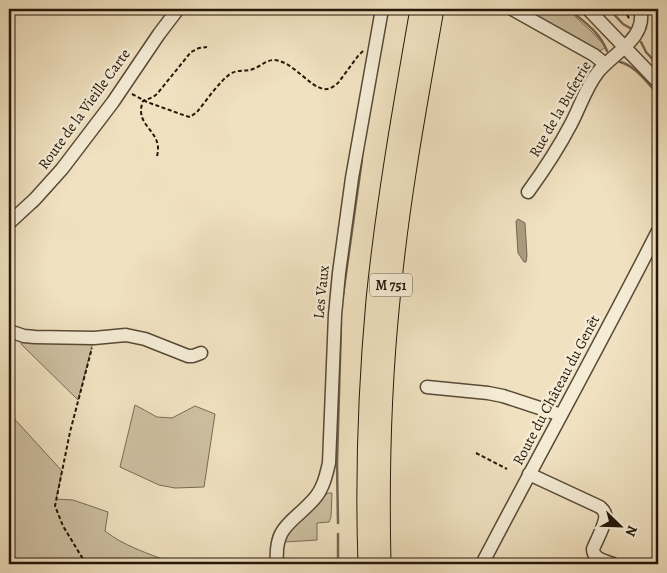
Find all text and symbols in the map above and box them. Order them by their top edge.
street label: Route de la Vieille Carte [33,44,135,173]
street label: Rue de la Bufetrie [524,57,596,161]
street label: Les Vaux [308,264,334,320]
road number: M 751 [370,274,412,296]
street label: Route du Château du Genêt [508,311,604,469]
north arrow [594,500,644,550]
text: N [621,522,642,539]

